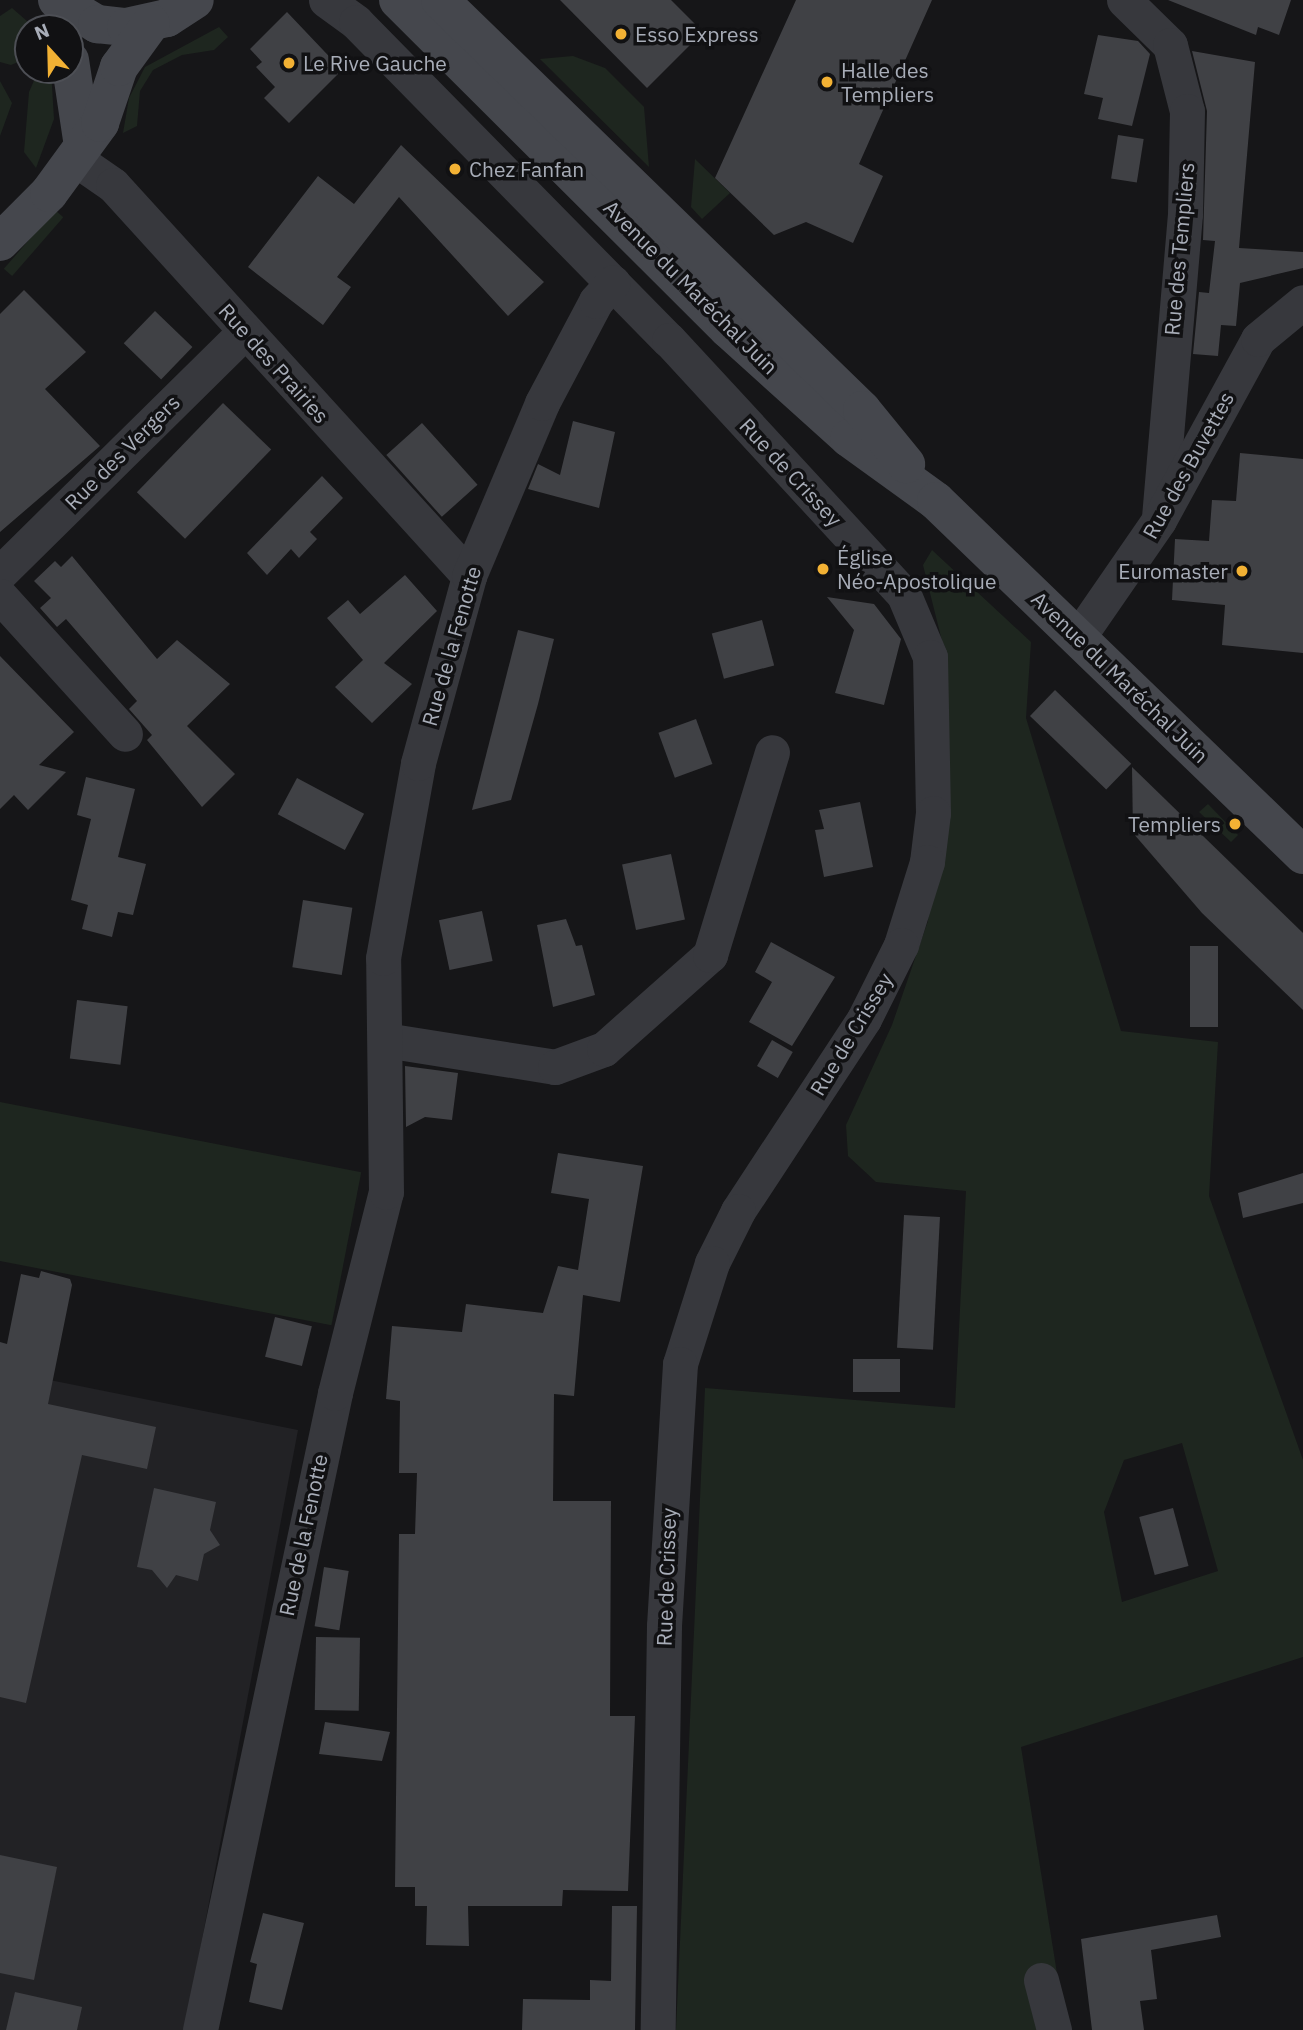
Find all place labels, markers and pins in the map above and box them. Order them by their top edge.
place label: Esso Express [635,21,759,47]
marker: Esso Express [613,26,629,42]
place label: Le Rive Gauche [303,50,447,76]
marker: Le Rive Gauche [281,55,297,71]
place label: Halle des Templiers [841,57,934,107]
marker: Halle des Templiers [819,74,835,90]
place label: Chez Fanfan [469,156,584,182]
marker: Chez Fanfan [447,161,463,177]
place label: Église Néo-Apostolique [837,544,996,594]
place label: Euromaster [1118,558,1228,584]
marker: Église Néo-Apostolique [815,561,831,577]
marker: Euromaster [1234,563,1250,579]
place label: Templiers [1128,811,1221,837]
marker: Templiers [1227,816,1243,832]

